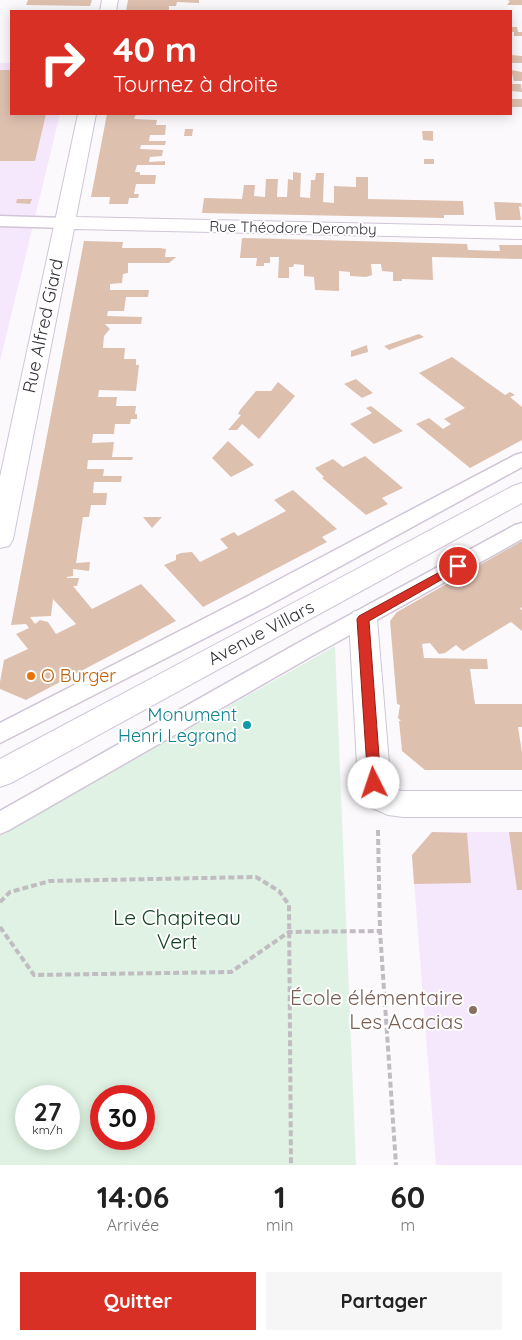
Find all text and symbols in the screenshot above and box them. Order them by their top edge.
text: 40 m [113,27,197,71]
icon: right [30,30,95,95]
text: Tournez à droite [113,70,278,98]
street label: Rue Théodore Deromby [209,217,377,238]
street label: Rue Alfred Giard [17,257,68,395]
pin [437,545,479,587]
icon: arrive [444,552,472,580]
street label: Avenue Villars [204,595,318,670]
place label: O Burger [41,664,116,687]
marker: O Burger [25,670,37,682]
place label: Monument Henri Legrand [118,703,237,747]
marker: Monument Henri Legrand [241,719,253,731]
position arrow [347,756,399,808]
park label: Le Chapiteau Vert [113,904,241,954]
place label: École élémentaire Les Acacias [290,984,463,1034]
marker: École élémentaire Les Acacias [467,1004,479,1016]
speed limit sign: 30 [90,1085,155,1150]
text: 27 [34,1096,61,1127]
text: km/h [32,1122,63,1137]
text: 14:06 [97,1178,169,1216]
text: 1 [274,1178,286,1216]
text: 60 [390,1178,425,1216]
text: Arrivée [107,1215,159,1235]
text: min [266,1215,293,1235]
text: m [400,1215,415,1235]
button: Quitter [20,1272,256,1330]
button: Partager [266,1272,502,1330]

